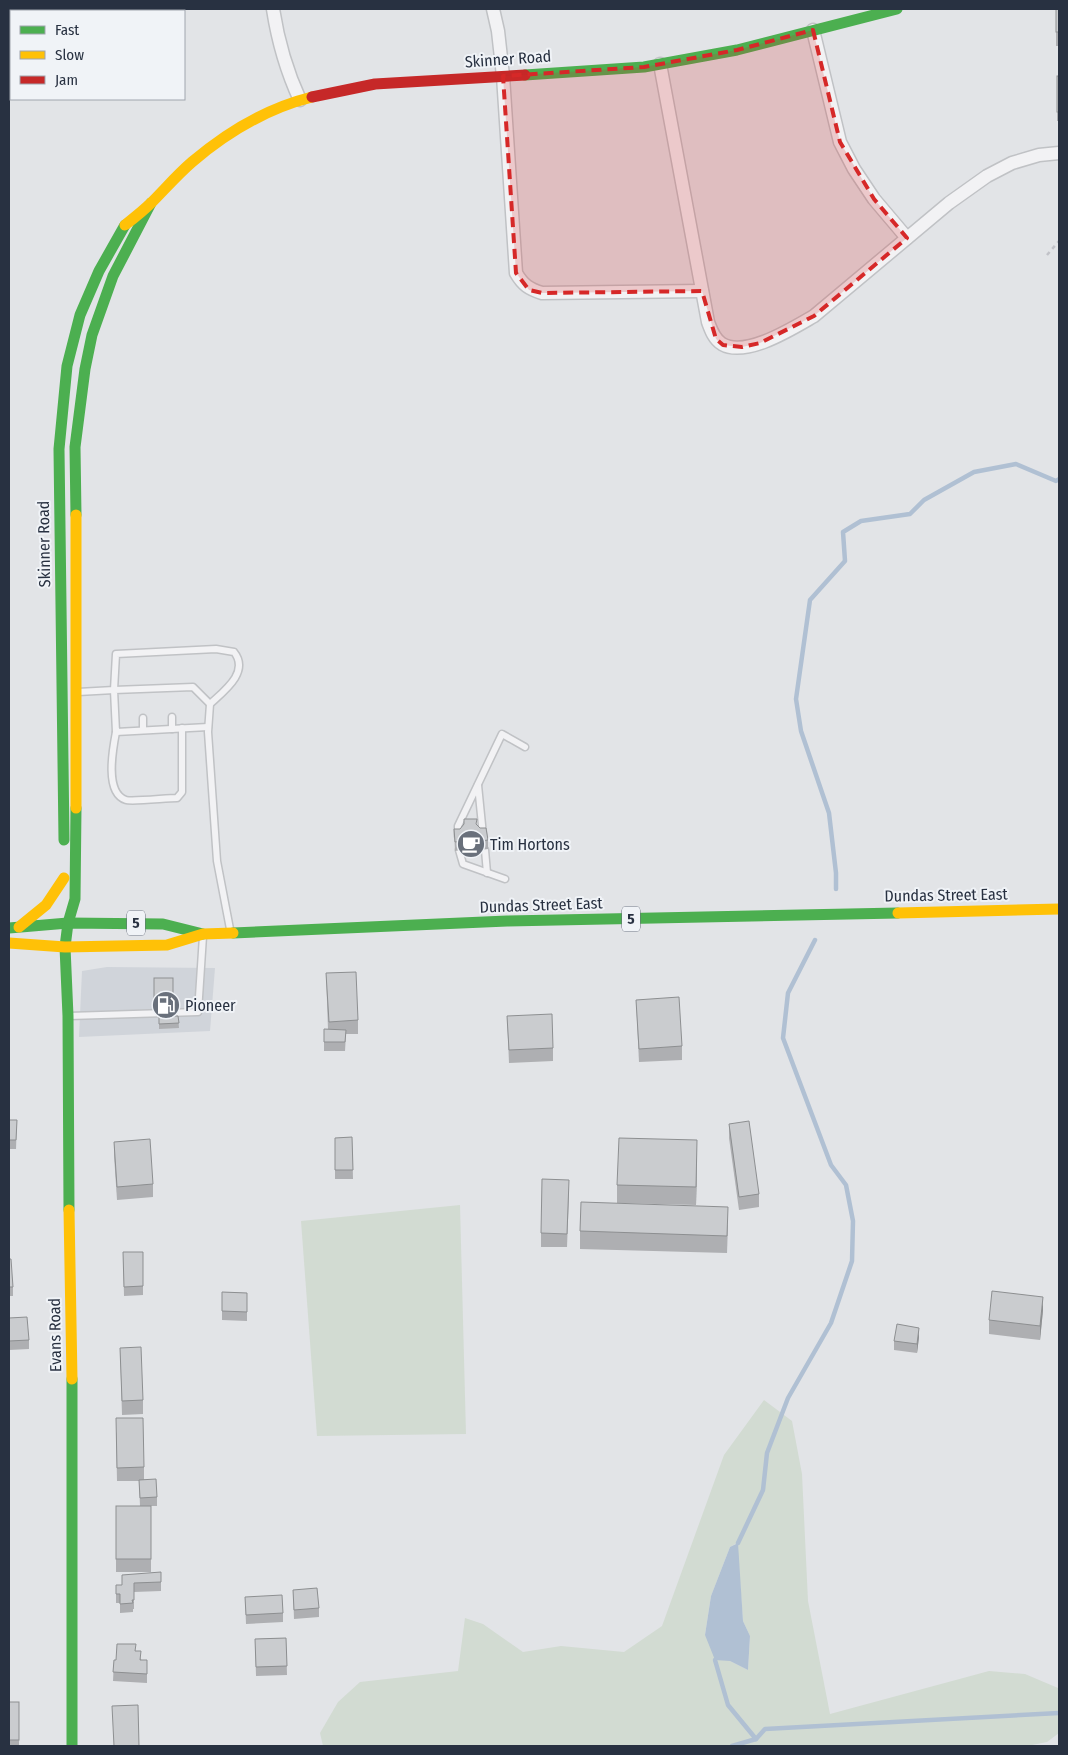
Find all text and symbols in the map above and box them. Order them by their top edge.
legend [10,10,185,100]
text: Fast [55,21,79,39]
text: Slow [55,46,84,64]
street label: Skinner Road [464,46,552,72]
text: Jam [55,71,78,89]
street label: Skinner Road [34,500,54,588]
cafe icon: Tim Hortons [456,829,486,859]
place label: Tim Hortons [490,835,570,854]
street label: Dundas Street East [884,884,1009,906]
street label: Dundas Street East [479,893,604,917]
road number: 5 [622,906,640,932]
road number: 5 [127,910,145,936]
fuel station icon: Pioneer [151,990,181,1020]
place label: Pioneer [185,996,236,1015]
street label: Evans Road [45,1298,65,1372]

